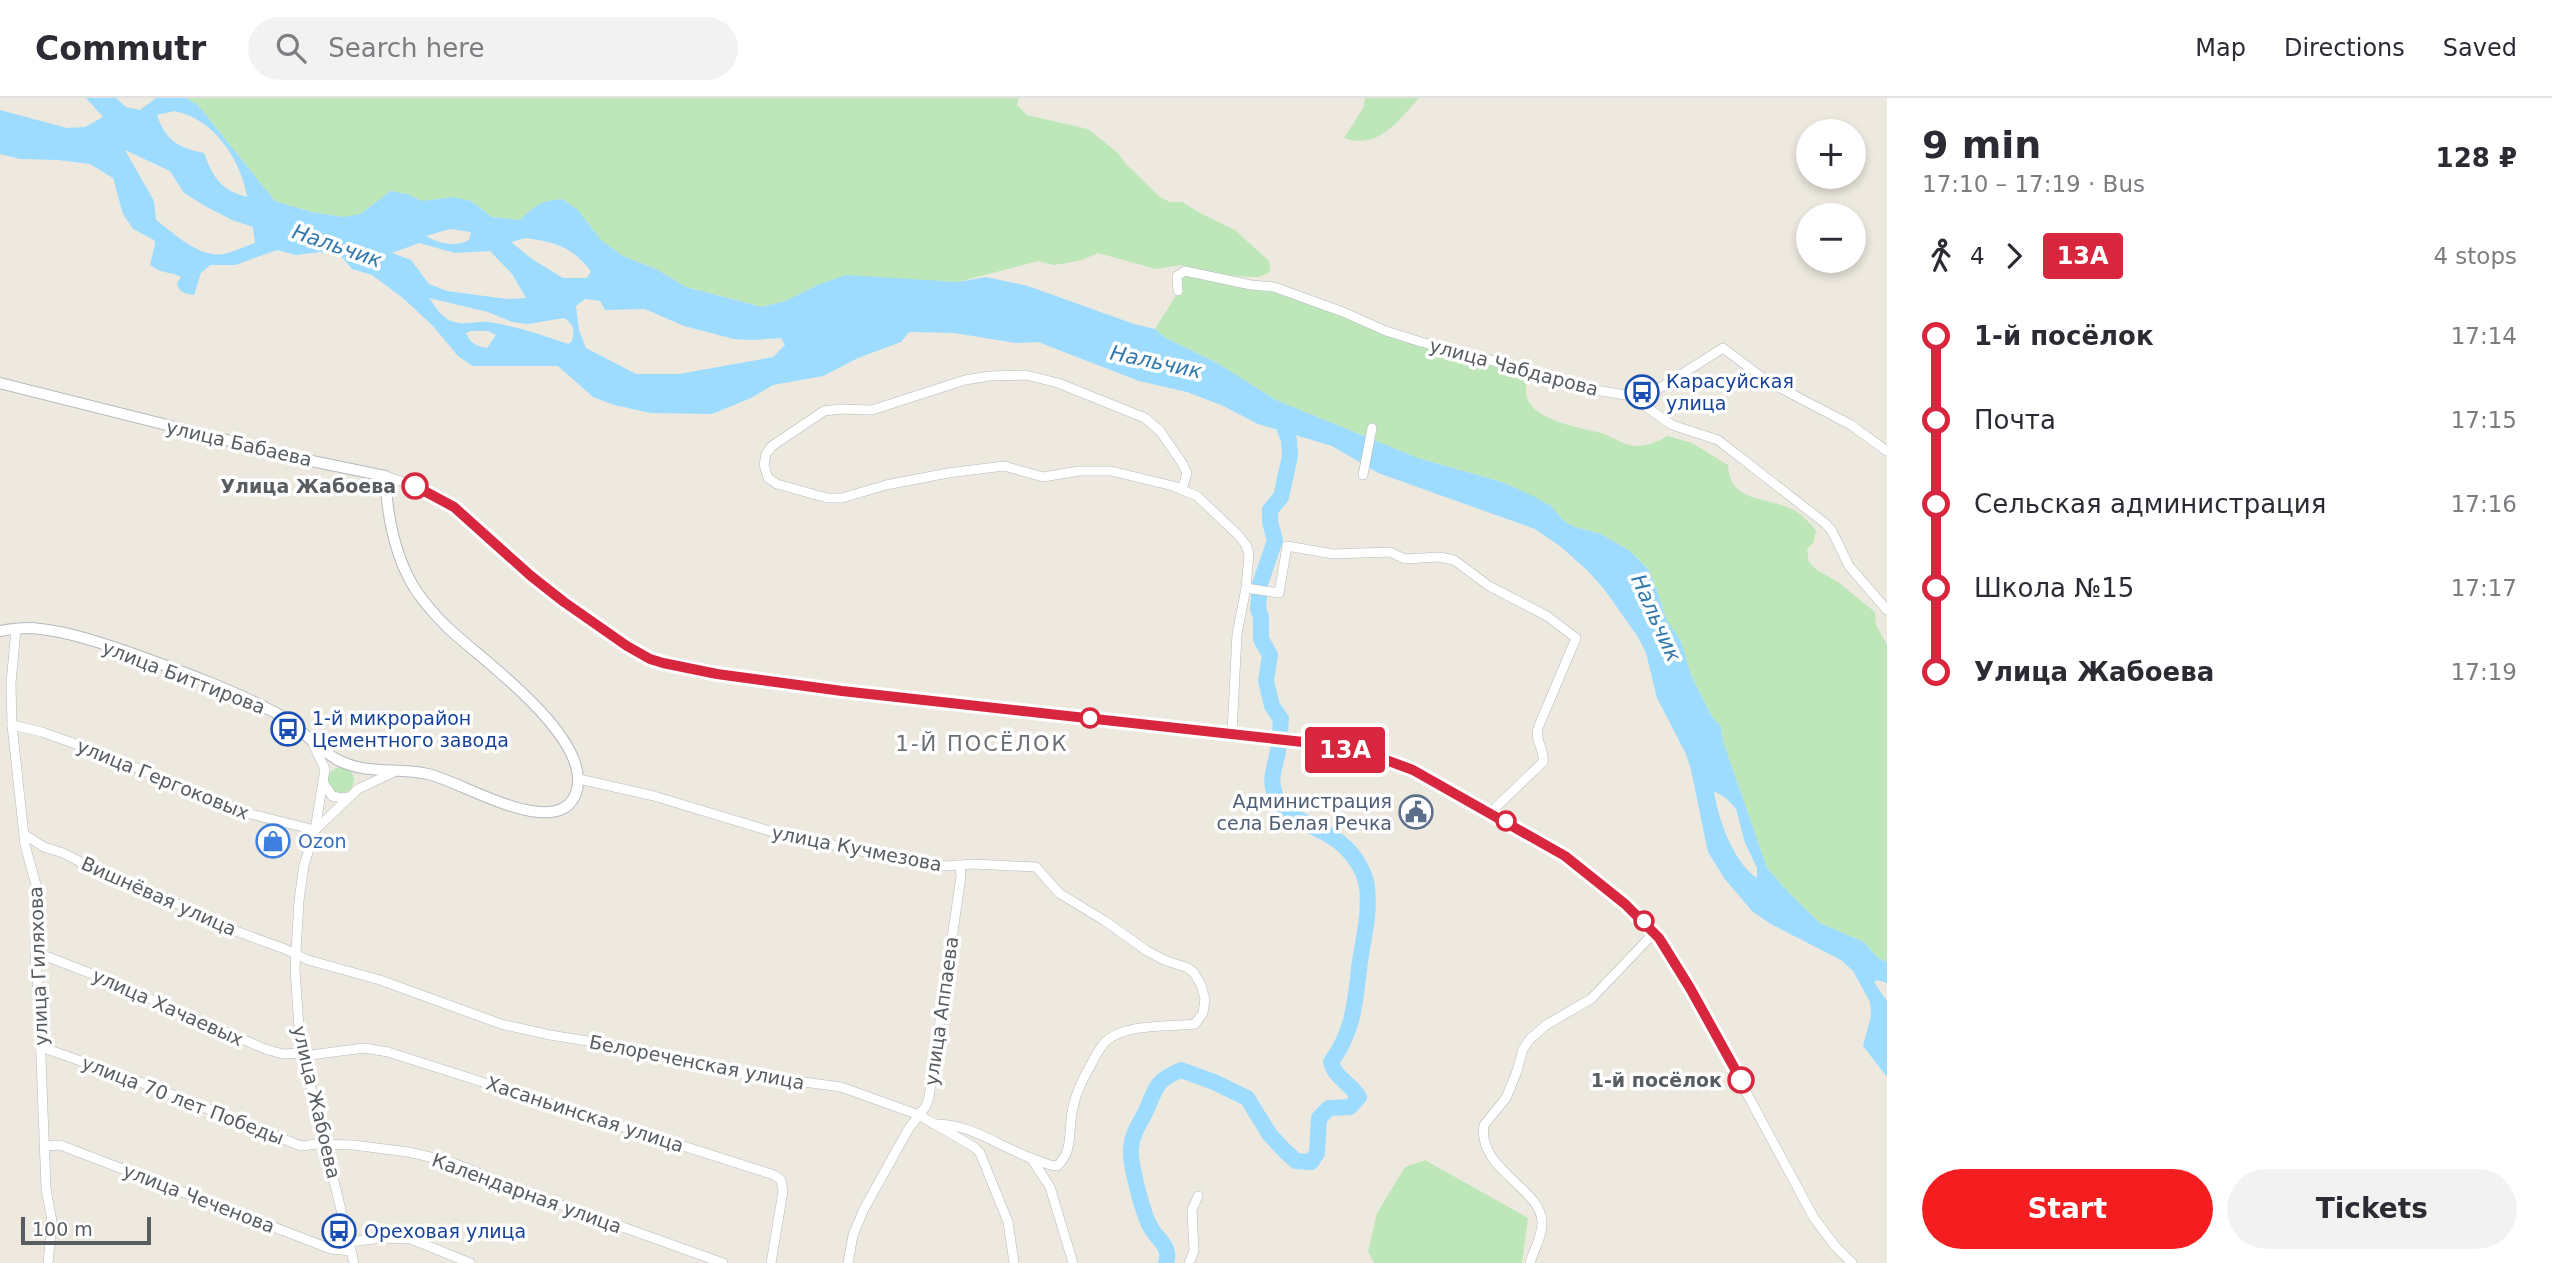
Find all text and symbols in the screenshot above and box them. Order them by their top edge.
search box [248,17,738,80]
text: Commutr [35,29,206,68]
icon: search [272,29,310,67]
text: Search here [328,33,484,63]
text: Map [2195,34,2246,62]
text: Directions [2284,34,2405,62]
text: Saved [2443,34,2517,62]
map controls [1796,119,1866,273]
button: + [1796,119,1866,189]
text: 9 min [1922,123,2041,167]
text: 128 ₽ [2436,143,2517,173]
text: 17:10 – 17:19 · Bus [1922,171,2145,197]
button: − [1796,203,1866,273]
water label: Нальчик [289,219,385,273]
icon: walk [1922,237,1960,275]
icon: forward [1995,237,2033,275]
text: 13А [2057,242,2109,270]
text: 4 [1970,243,1985,269]
text: 4 stops [2433,243,2517,269]
text: 1-й посёлок [1974,321,2154,351]
text: 17:14 [2451,323,2517,349]
street label: улица Чабдарова [1427,334,1601,400]
water label: Нальчик [1108,341,1204,383]
place label: Карасуйская улица [1666,370,1794,414]
bus stop icon: Карасуйская улица [1623,373,1661,411]
text: Почта [1974,405,2056,435]
text: 17:15 [2451,407,2517,433]
street label: улица Бабаева [164,416,314,470]
marker: Улица Жабоева [402,473,428,499]
place label: Улица Жабоева [220,475,396,497]
text: Сельская администрация [1974,489,2326,519]
text: 17:16 [2451,491,2517,517]
water label: Нальчик [1626,571,1686,666]
text: Школа №15 [1974,573,2134,603]
text: 17:17 [2451,575,2517,601]
street label: улица Биттирова [99,636,269,718]
text: Улица Жабоева [1974,657,2214,687]
text: 17:19 [2451,659,2517,685]
place label: 1-й микрорайон Цементного завода [312,707,509,751]
unlabelled marker [1080,708,1100,728]
bus stop icon: 1-й микрорайон Цементного завода [269,710,307,748]
line badge: 13А [1305,727,1385,773]
district label: 1-Й ПОСЁЛОК [896,731,1068,756]
street label: улица Гергоковых [74,734,252,824]
text: 13А [1319,736,1371,764]
place label: Администрация села Белая Речка [1217,790,1392,834]
public building icon: Администрация села Белая Речка [1397,793,1435,831]
unlabelled marker [1496,811,1516,831]
street label: улица Кучмезова [770,821,944,875]
shop icon: Ozon [254,822,292,860]
place label: Ozon [298,830,347,852]
street label: Вишнёвая улица [78,852,240,940]
street label: улица Гиляхова [24,886,52,1046]
unlabelled marker [1634,911,1654,931]
street label: улица Аппаева [920,935,962,1087]
street label: улица Хачаевых [89,964,247,1050]
street label: улица Жабоева [289,1023,345,1181]
street label: Белореченская улица [587,1030,807,1094]
street label: улица 70 лет Победы [79,1051,287,1149]
marker: 1-й посёлок [1728,1067,1754,1093]
place label: 1-й посёлок [1591,1069,1722,1091]
street label: Хасаньинская улица [483,1072,687,1156]
street label: Календарная улица [429,1148,625,1238]
street label: улица Чеченова [120,1159,278,1237]
button: Start [1922,1169,2213,1249]
button: Tickets [2227,1169,2517,1249]
bus stop icon: Ореховая улица [320,1212,358,1250]
scale bar [21,1214,150,1246]
text: 100 m [32,1218,93,1240]
place label: Ореховая улица [364,1220,526,1242]

